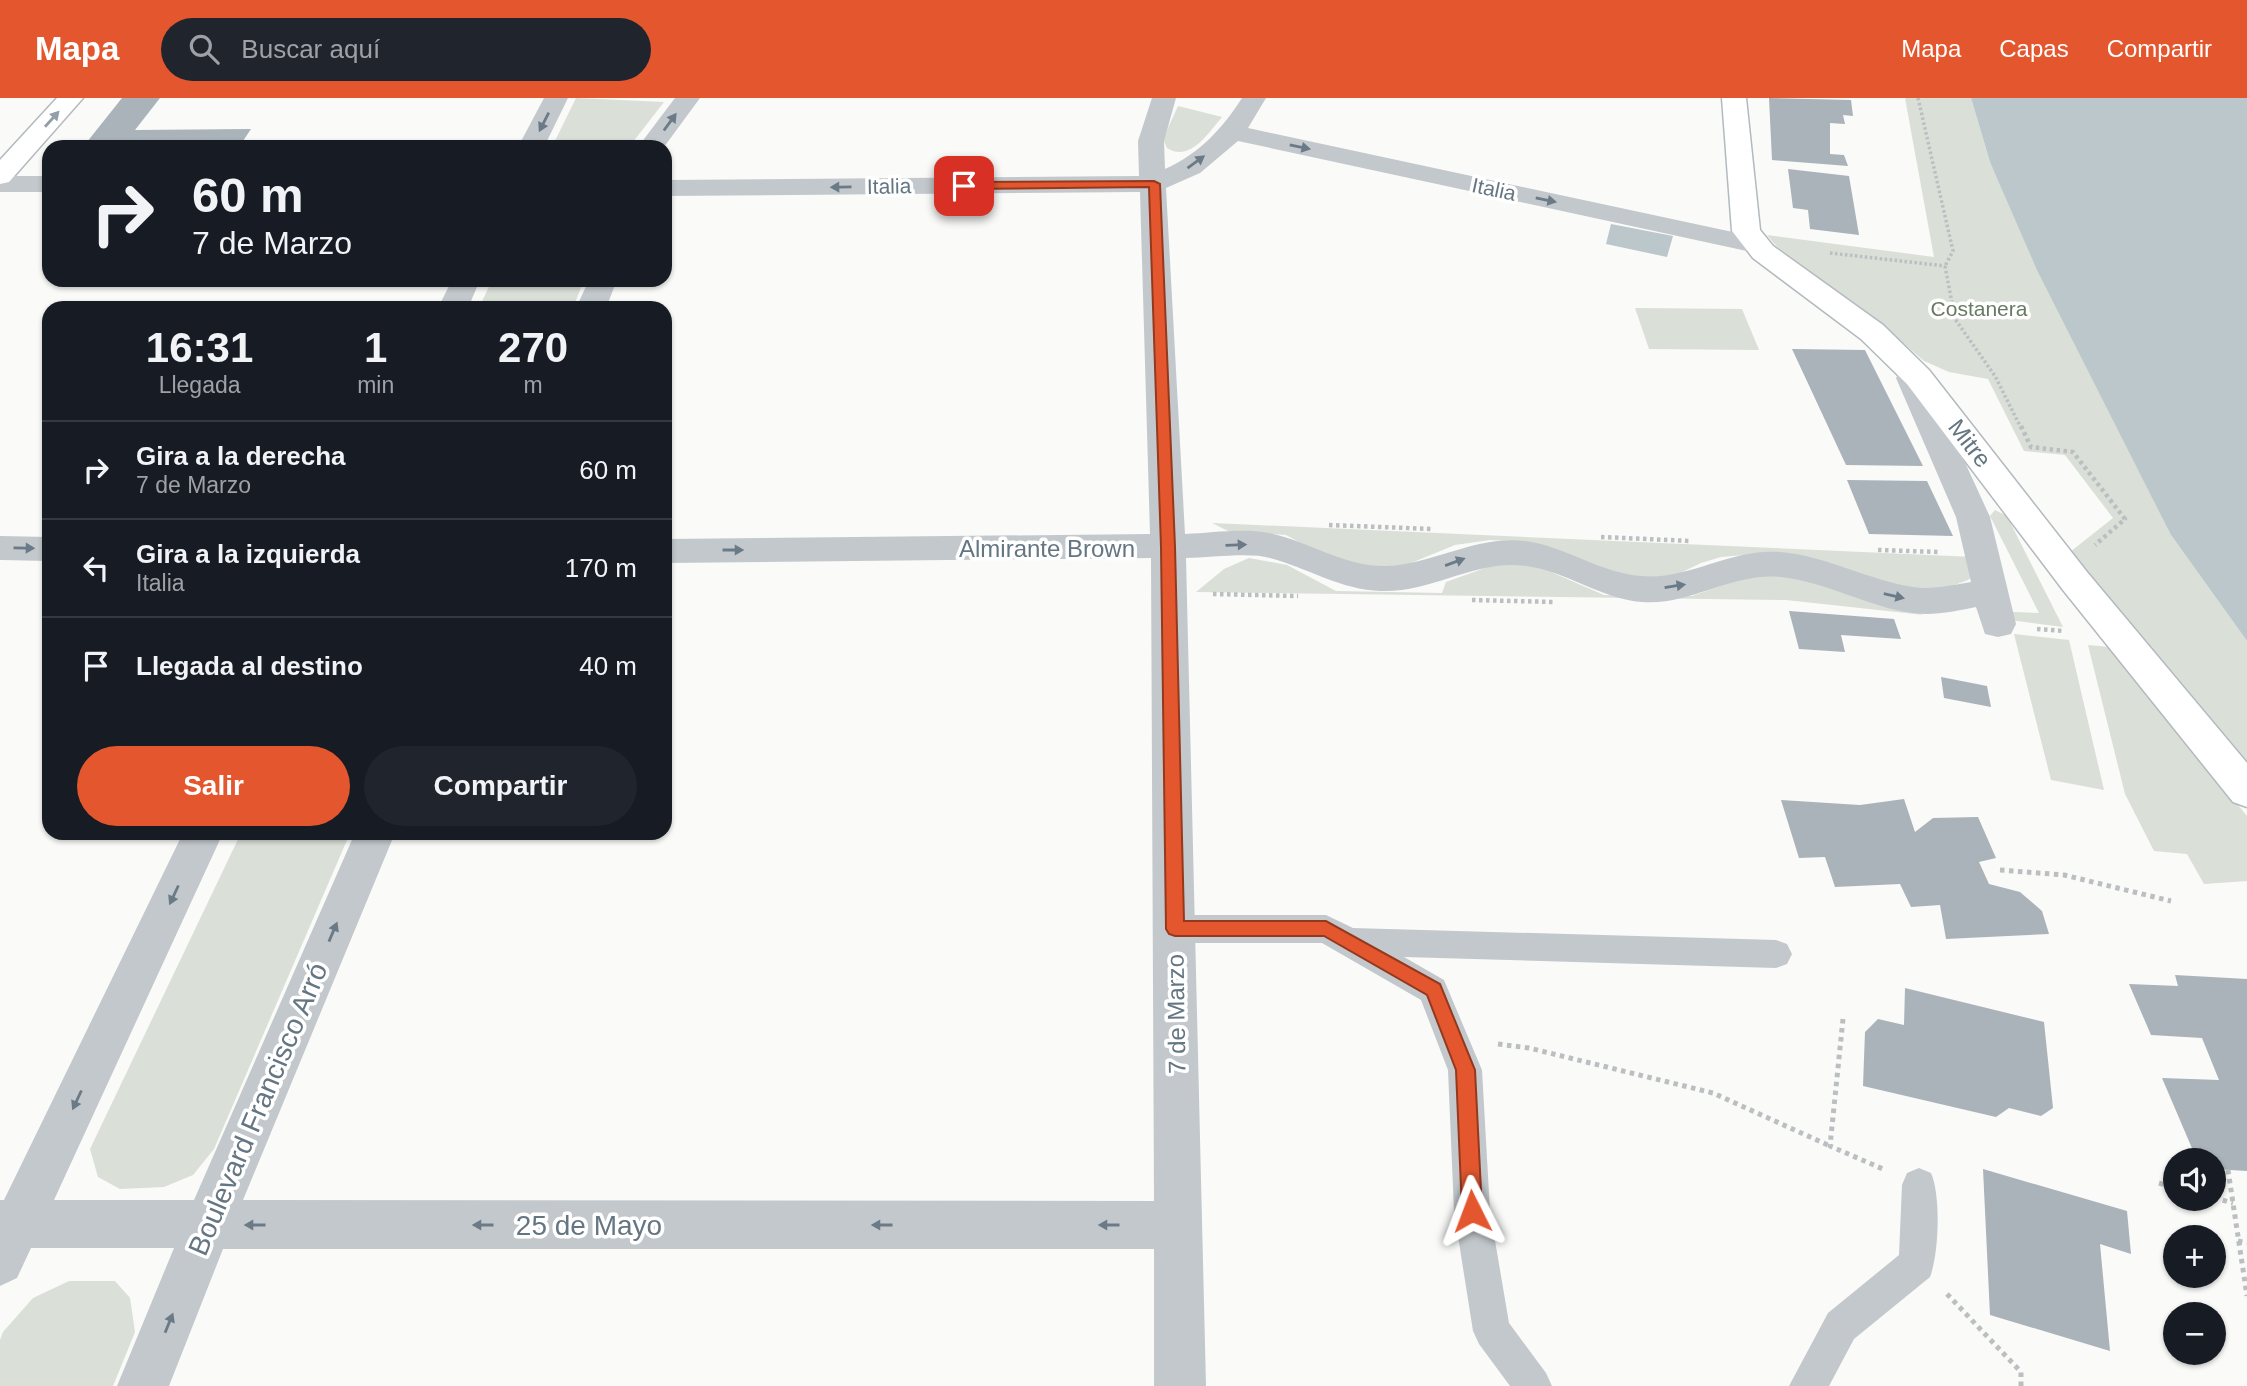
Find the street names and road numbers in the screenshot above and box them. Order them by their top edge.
street label: Italia [1470,173,1518,205]
street label: Italia [867,174,912,198]
street label: Mitre [1943,414,1997,472]
street label: Almirante Brown [959,535,1135,562]
street label: 7 de Marzo [1161,954,1191,1074]
street label: Boulevard Francisco Arró [182,958,334,1260]
street label: 25 de Mayo [516,1210,662,1241]

